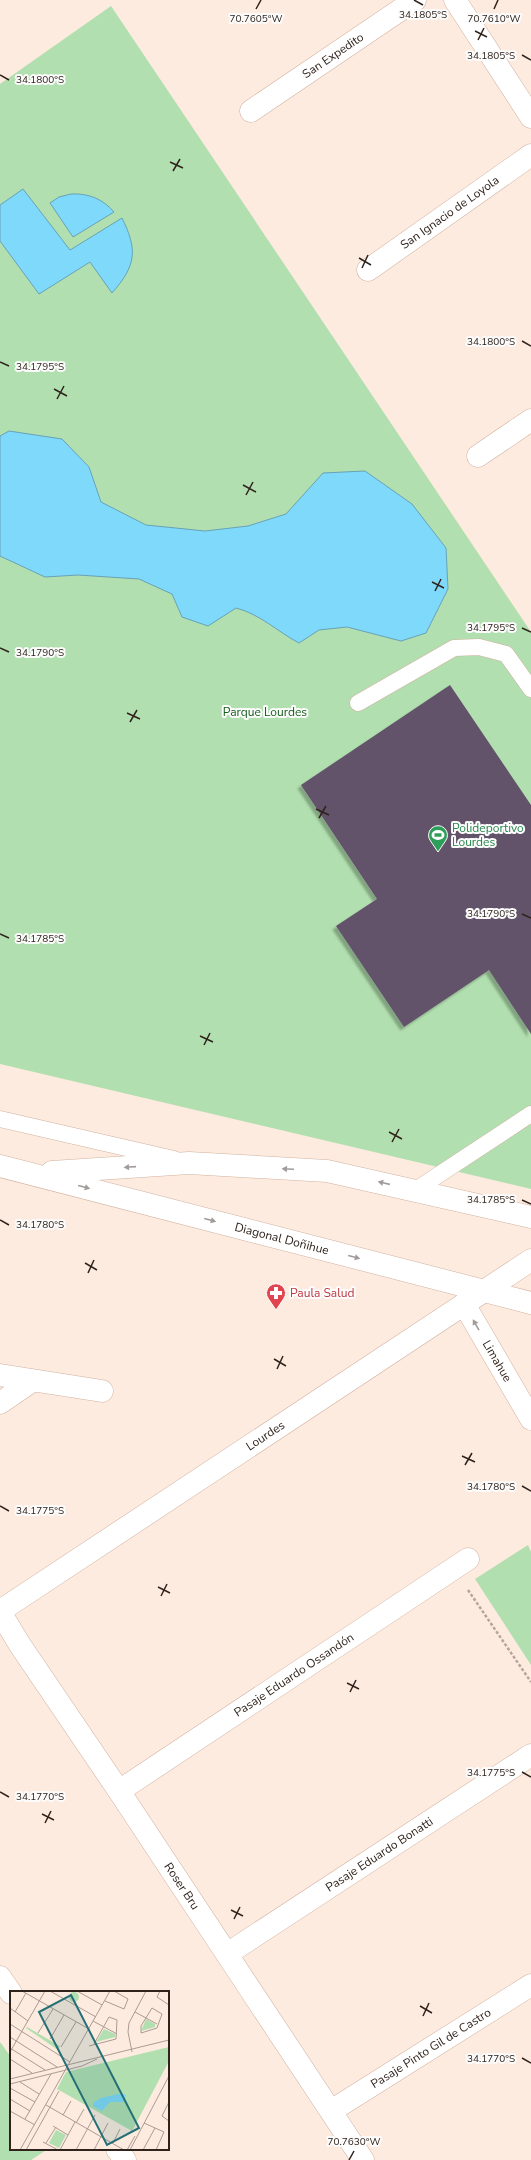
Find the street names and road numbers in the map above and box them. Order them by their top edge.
street label: San Expedito [299,29,367,82]
street label: San Ignacio de Loyola [397,172,502,253]
street label: Diagonal Doñihue [233,1219,331,1259]
street label: Limahue [479,1337,516,1385]
street label: Lourdes [243,1417,288,1454]
street label: Pasaje Eduardo Ossandón [231,1629,357,1720]
street label: Pasaje Eduardo Bonatti [322,1813,436,1895]
street label: Roser Bru [161,1859,203,1913]
street label: Pasaje Pinto Gil de Castro [368,2004,494,2092]

